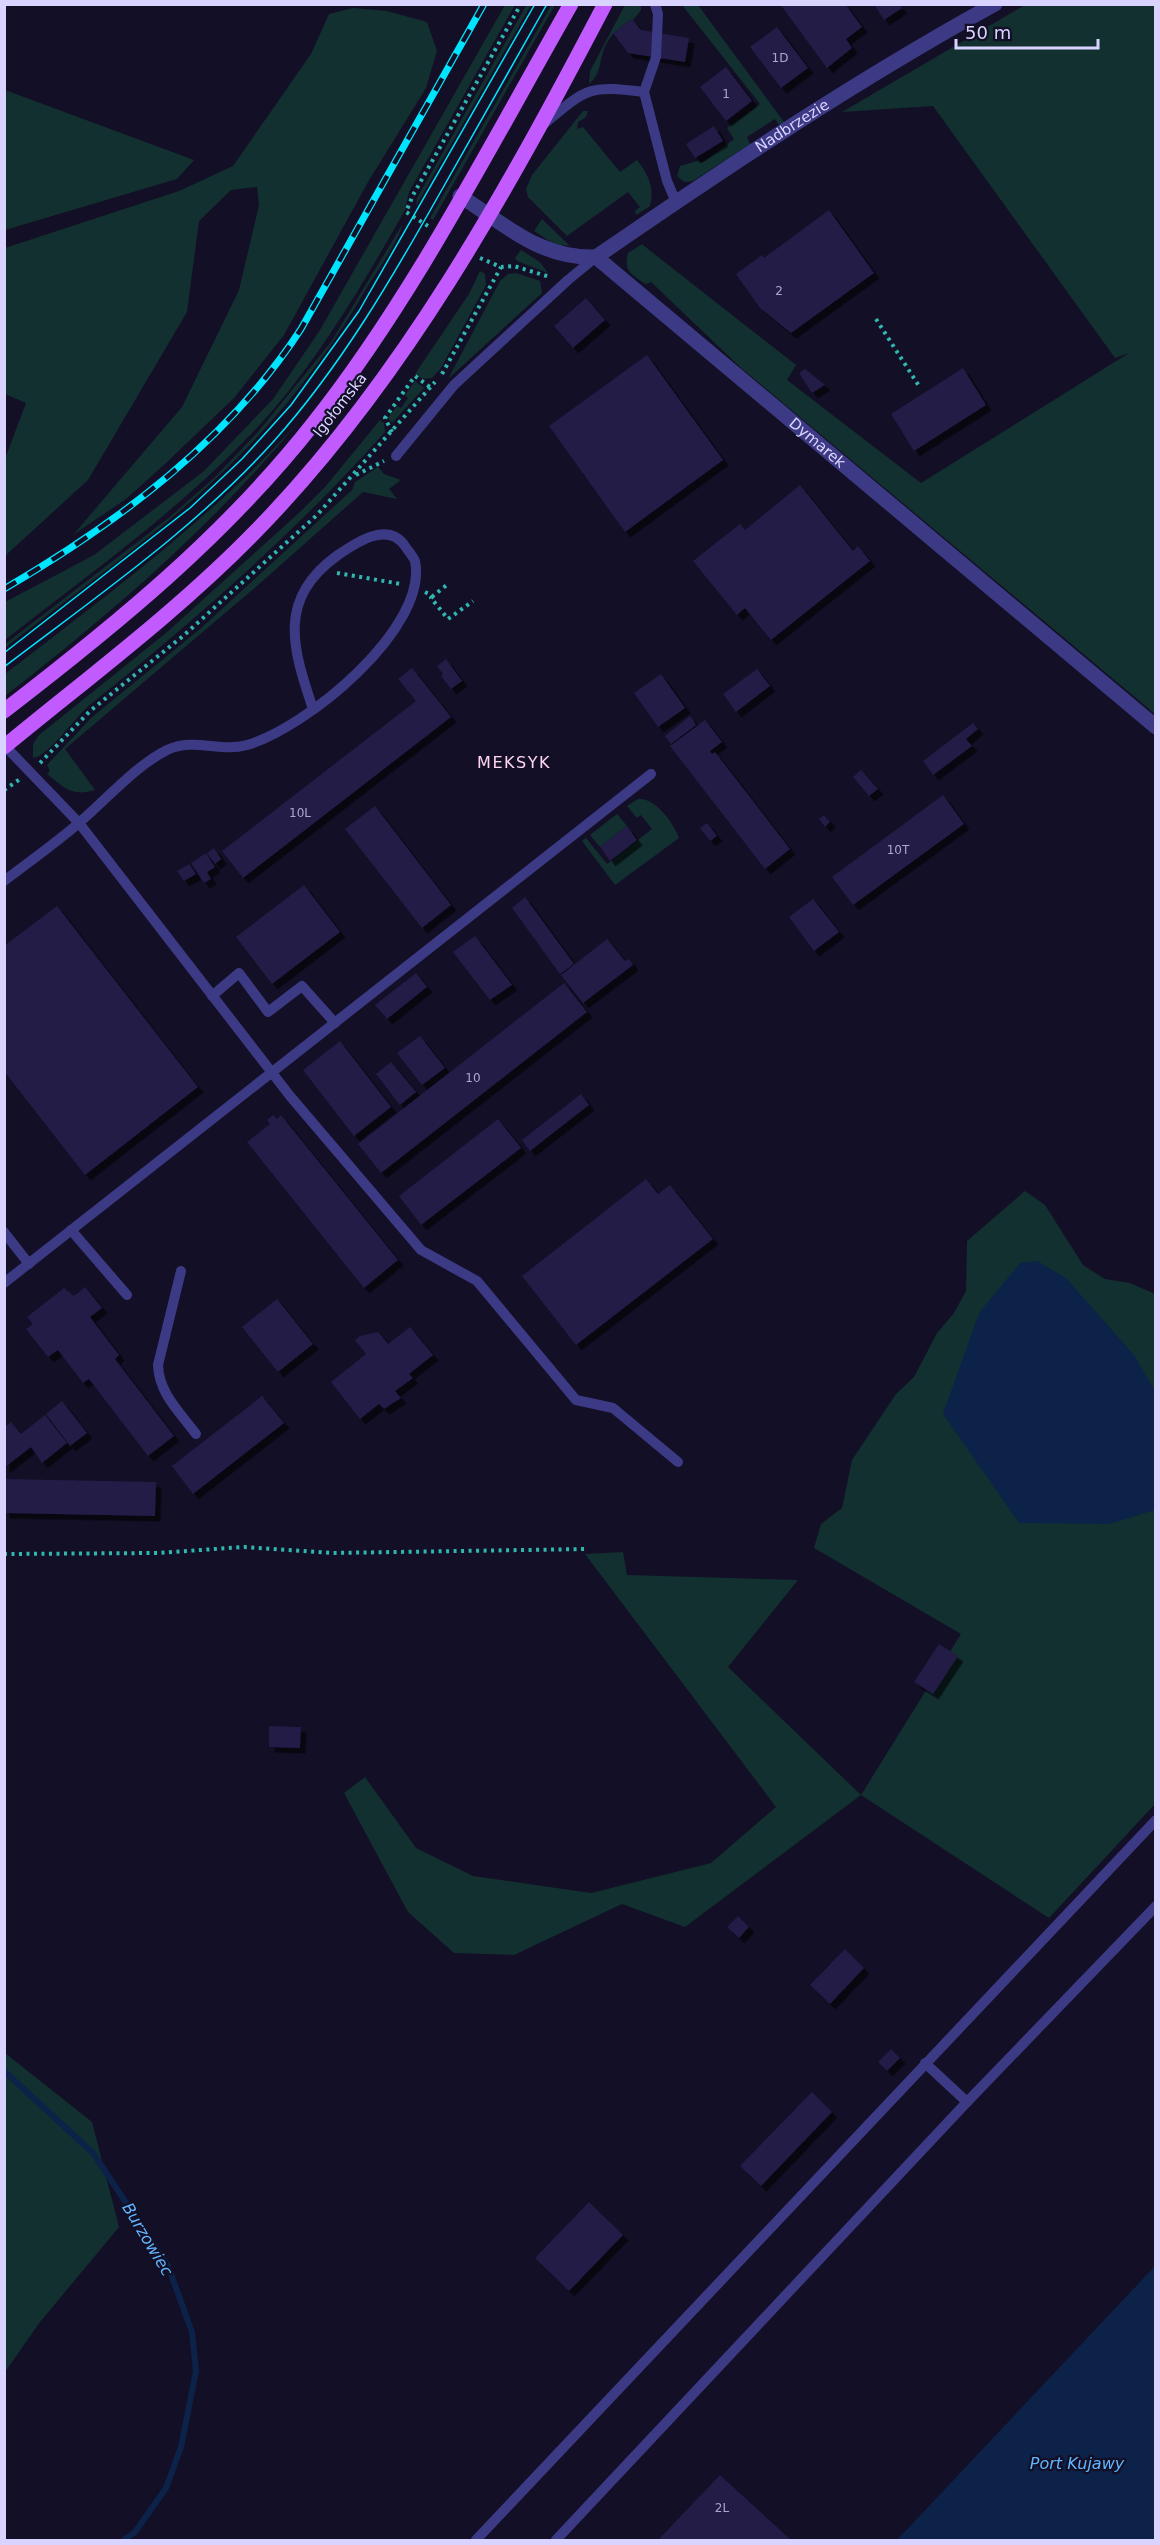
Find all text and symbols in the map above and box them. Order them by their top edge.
scale bar [956,12,1098,50]
text: 50 m [965,22,1011,43]
house number: 1D [772,51,788,65]
house number: 1 [722,87,730,101]
street label: Nadbrzezie [752,95,832,156]
house number: 2 [775,284,783,298]
street label: Igołomska [309,369,371,441]
street label: Dymarek [786,414,849,472]
district label: MEKSYK [477,753,551,772]
house number: 10L [289,806,311,820]
house number: 10T [887,843,910,857]
house number: 10 [465,1071,481,1085]
water label: Burzowiec [118,2199,177,2279]
water label: Port Kujawy [1030,2454,1125,2473]
house number: 2L [715,2501,729,2515]

